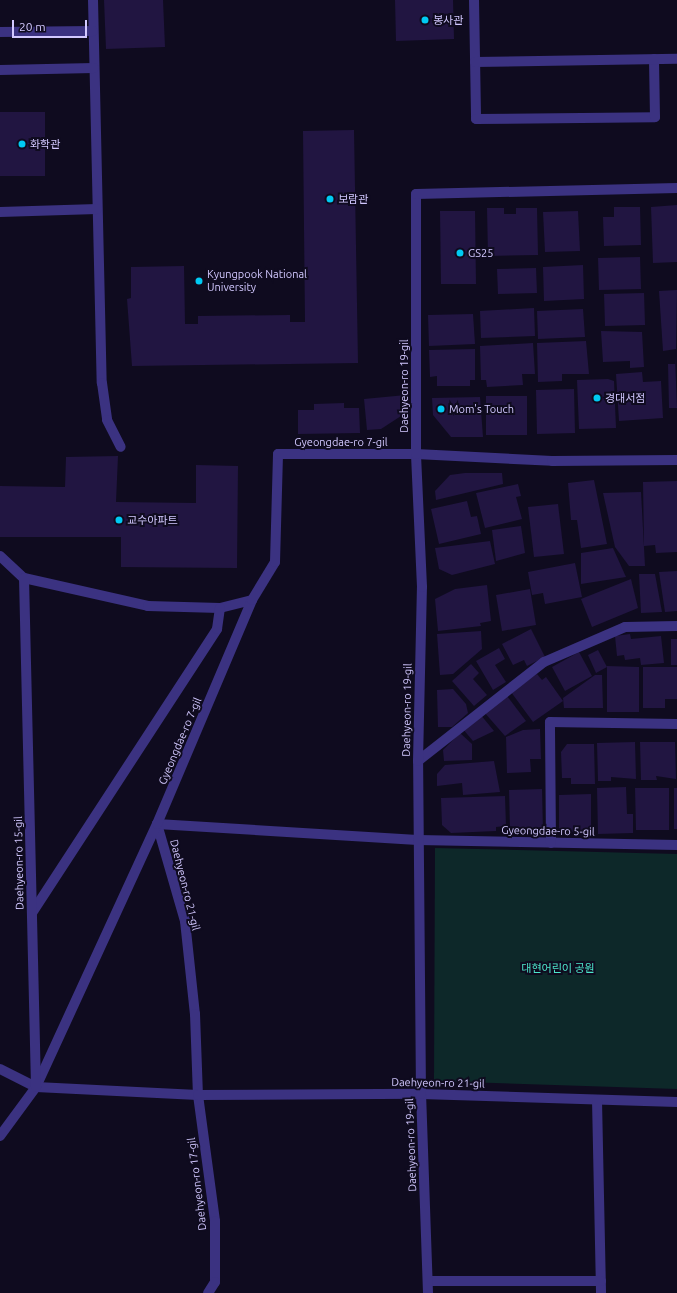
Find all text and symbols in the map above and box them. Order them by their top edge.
scale bar [14,12,89,38]
place label: 봉사관 [433,13,463,27]
marker: 봉사관 [420,15,430,25]
text: 20 m [19,20,46,33]
place label: 화학관 [30,137,60,151]
marker: 화학관 [17,139,27,149]
place label: 보람관 [338,192,368,206]
marker: 보람관 [325,194,335,204]
place label: GS25 [468,246,493,260]
marker: GS25 [455,248,465,258]
place label: Kyungpook National University [207,268,307,294]
marker: Kyungpook National University [194,276,204,286]
street label: Daehyeon-ro 19-gil [397,339,411,433]
place label: 경대서점 [605,391,645,405]
marker: 경대서점 [592,393,602,403]
place label: Mom's Touch [449,402,514,416]
marker: Mom's Touch [436,404,446,414]
street label: Gyeongdae-ro 7-gil [294,435,388,449]
place label: 교수아파트 [127,513,178,527]
marker: 교수아파트 [114,515,124,525]
street label: Daehyeon-ro 19-gil [400,663,414,757]
street label: Gyeongdae-ro 7-gil [156,695,204,787]
street label: Daehyeon-ro 15-gil [12,816,26,910]
street label: Gyeongdae-ro 5-gil [501,824,595,838]
street label: Daehyeon-ro 21-gil [167,838,203,932]
park label: 대현어린이 공원 [521,961,595,975]
street label: Daehyeon-ro 21-gil [391,1076,485,1090]
street label: Daehyeon-ro 19-gil [403,1098,419,1192]
street label: Daehyeon-ro 17-gil [185,1137,209,1231]

